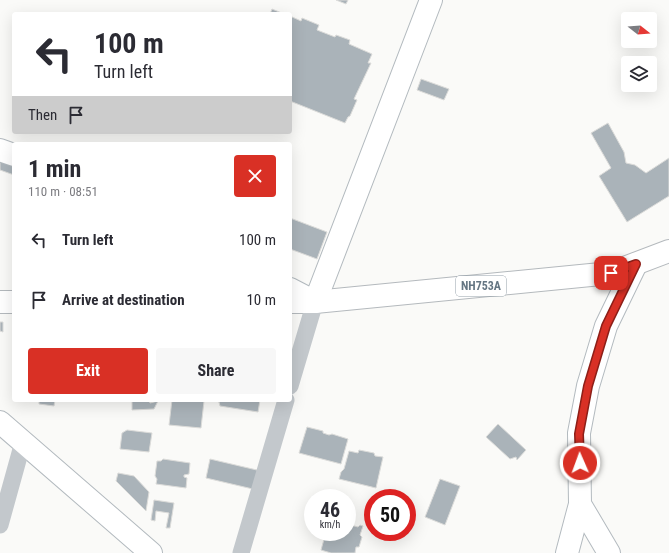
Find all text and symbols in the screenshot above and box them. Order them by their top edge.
north arrow [621,12,657,48]
map controls [621,12,657,92]
text: 100 m [94,27,164,60]
icon: left [28,28,80,80]
button: layers [621,56,657,92]
text: Turn left [94,61,153,82]
icon: arrive [65,104,87,126]
text: Then [28,106,57,124]
text: 1 min [28,155,81,183]
button: close [234,155,276,197]
text: 110 m · 08:51 [28,184,98,199]
icon: left [28,229,50,251]
text: Turn left [62,231,113,249]
text: 100 m [239,231,276,249]
pin [594,256,628,290]
icon: arrive [600,262,622,284]
road number: NH753A [456,276,506,296]
icon: arrive [28,289,50,311]
text: Arrive at destination [62,291,185,309]
text: 10 m [246,291,276,309]
button: Exit [28,348,148,394]
button: Share [156,348,276,394]
position arrow [559,442,601,484]
speed limit sign: 50 [364,489,416,541]
text: 46 [320,498,340,522]
text: km/h [320,519,340,530]

